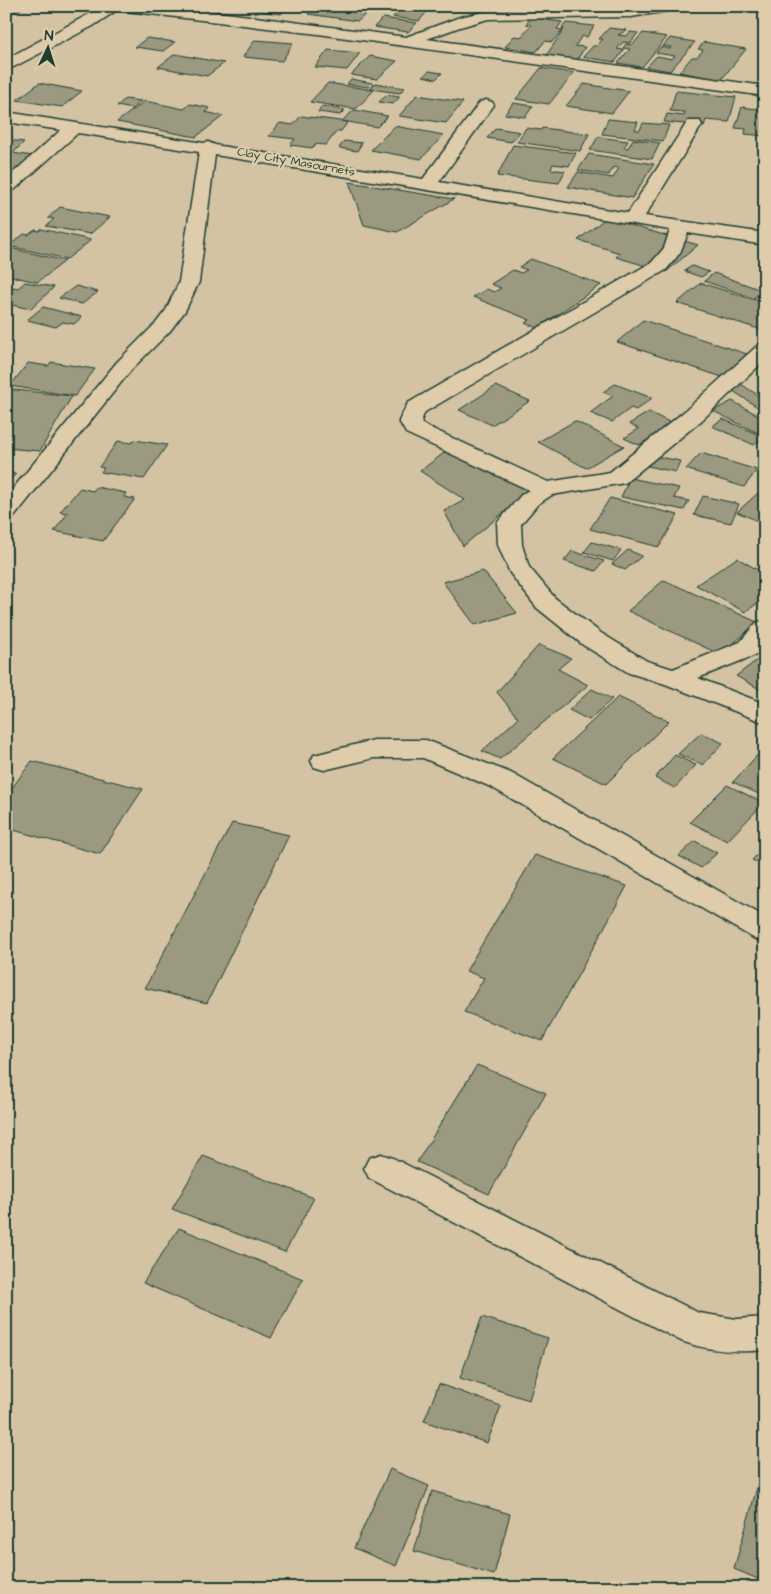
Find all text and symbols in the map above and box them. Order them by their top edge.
north arrow [22,22,72,72]
text: N [44,26,54,46]
street label: Clay City Masournets [236,143,356,182]

